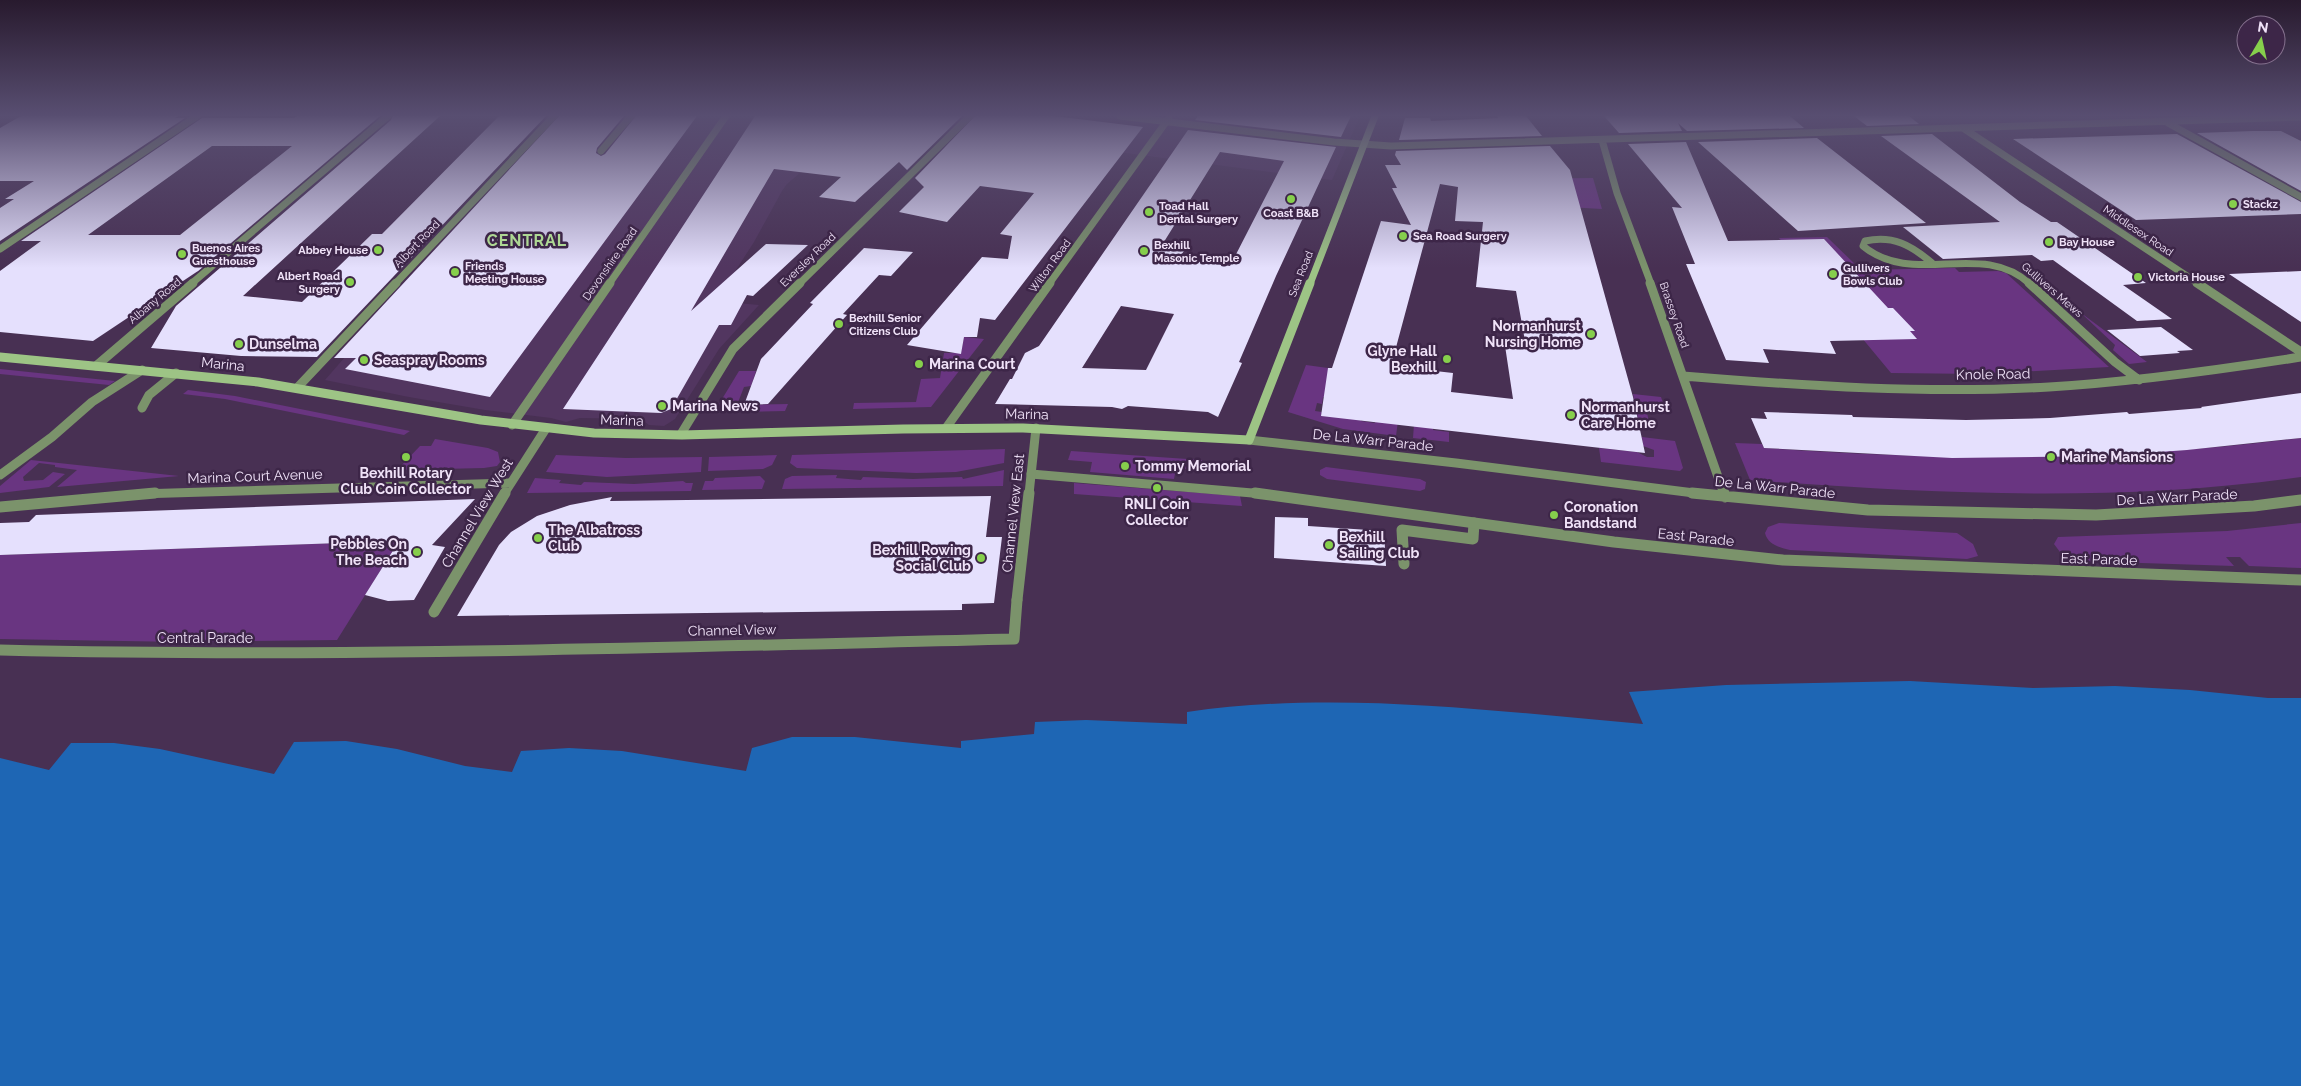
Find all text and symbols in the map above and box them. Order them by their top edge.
north arrow [2236,15,2286,65]
text: N [2257,18,2270,36]
marker: Coast B&B [1285,193,1297,205]
marker: Stackz [2227,198,2239,210]
place label: Stackz [2243,198,2278,211]
place label: Toad Hall Dental Surgery [1159,200,1238,226]
street label: Middlesex Road [2101,203,2176,259]
marker: Toad Hall Dental Surgery [1143,206,1155,218]
place label: Coast B&B [1263,207,1319,220]
street label: Albert Road [391,218,443,270]
street label: Devonshire Road [580,225,640,303]
street label: Eversley Road [778,230,838,290]
marker: Sea Road Surgery [1397,230,1409,242]
place label: Sea Road Surgery [1413,230,1507,243]
district label: CENTRAL [487,231,567,250]
marker: Bay House [2043,236,2055,248]
place label: Bay House [2059,236,2115,249]
street label: Wilton Road [1026,237,1074,295]
place label: Bexhill Masonic Temple [1154,239,1240,265]
place label: Buenos Aires Guesthouse [192,242,261,268]
place label: Abbey House [298,244,368,257]
marker: Abbey House [372,244,384,256]
marker: Bexhill Masonic Temple [1138,245,1150,257]
marker: Buenos Aires Guesthouse [176,248,188,260]
street label: Sea Road [1286,249,1316,299]
place label: Friends Meeting House [465,260,545,286]
street label: Gullivers Mews [2019,260,2085,320]
place label: Gullivers Bowls Club [1843,262,1903,288]
marker: Friends Meeting House [449,266,461,278]
marker: Gullivers Bowls Club [1827,268,1839,280]
place label: Albert Road Surgery [277,270,340,296]
marker: Victoria House [2132,271,2144,283]
place label: Victoria House [2148,271,2225,284]
street label: Albany Road [126,275,184,327]
marker: Albert Road Surgery [344,276,356,288]
street label: Brassey Road [1657,280,1691,350]
place label: Bexhill Senior Citizens Club [849,312,922,338]
marker: Bexhill Senior Citizens Club [833,318,845,330]
place label: Normanhurst Nursing Home [1485,318,1582,350]
marker: Normanhurst Nursing Home [1585,328,1597,340]
place label: Dunselma [249,336,317,352]
marker: Dunselma [233,338,245,350]
place label: Glyne Hall Bexhill [1368,343,1438,375]
place label: Seaspray Rooms [374,352,485,368]
marker: Glyne Hall Bexhill [1441,353,1453,365]
street label: Marina [200,354,246,374]
marker: Seaspray Rooms [358,354,370,366]
place label: Marina Court [929,356,1016,372]
marker: Marina Court [913,358,925,370]
street label: Knole Road [1956,365,2030,383]
place label: Marina News [672,398,758,414]
place label: Normanhurst Care Home [1581,399,1670,431]
marker: Marina News [656,400,668,412]
street label: Marina [1005,406,1049,422]
marker: Normanhurst Care Home [1565,409,1577,421]
street label: Marina [600,411,644,429]
street label: De La Warr Parade [1312,426,1434,454]
place label: Marine Mansions [2061,449,2173,465]
marker: Bexhill Rotary Club Coin Collector [400,451,412,463]
marker: Marine Mansions [2045,451,2057,463]
street label: Channel View East [999,453,1027,573]
street label: Channel View West [438,455,516,570]
place label: Tommy Memorial [1135,458,1251,474]
marker: Tommy Memorial [1119,460,1131,472]
place label: Bexhill Rotary Club Coin Collector [341,465,472,497]
street label: Marina Court Avenue [187,466,323,486]
street label: De La Warr Parade [1714,473,1836,501]
marker: RNLI Coin Collector [1151,482,1163,494]
street label: De La Warr Parade [2116,486,2238,508]
place label: RNLI Coin Collector [1124,496,1190,528]
place label: Coronation Bandstand [1564,499,1638,531]
marker: Coronation Bandstand [1548,509,1560,521]
place label: The Albatross Club [548,522,640,554]
street label: East Parade [1657,525,1735,549]
place label: Bexhill Sailing Club [1339,529,1420,561]
marker: The Albatross Club [532,532,544,544]
place label: Pebbles On The Beach [330,536,407,568]
marker: Bexhill Sailing Club [1323,539,1335,551]
place label: Bexhill Rowing Social Club [872,542,971,574]
marker: Pebbles On The Beach [411,546,423,558]
street label: East Parade [2060,550,2138,568]
marker: Bexhill Rowing Social Club [975,552,987,564]
street label: Channel View [688,621,777,639]
street label: Central Parade [157,630,253,646]

